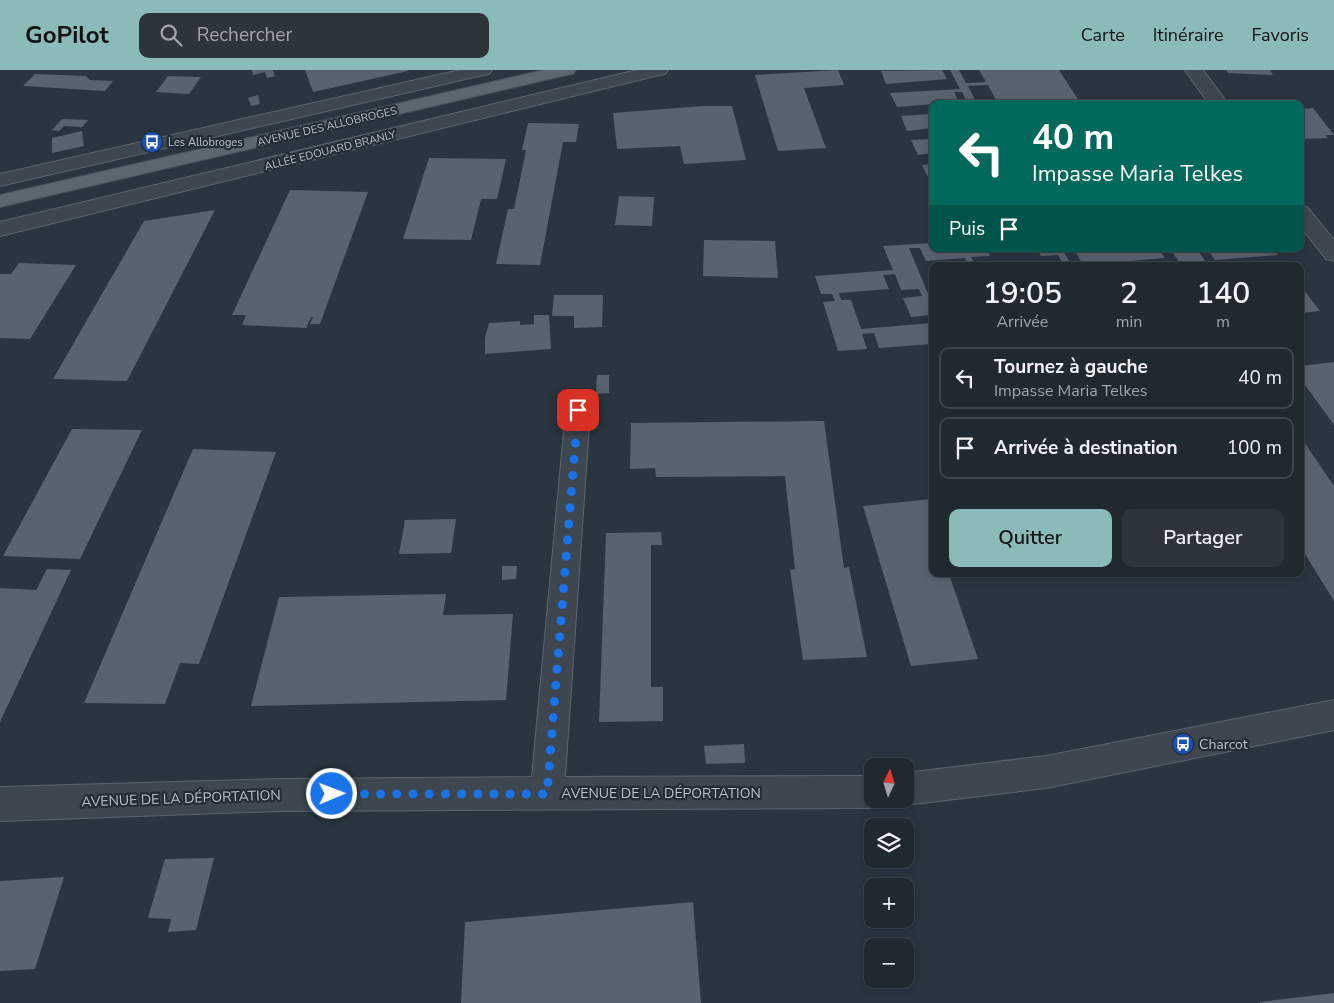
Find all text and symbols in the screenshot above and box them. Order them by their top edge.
search box [139,13,489,58]
text: GoPilot [25,19,109,51]
icon: search [157,21,185,49]
text: Rechercher [197,22,292,48]
text: Carte [1081,23,1125,47]
text: Itinéraire [1153,23,1224,47]
text: Favoris [1252,23,1309,47]
street label: AVENUE DES ALLOBROGES [256,103,399,150]
text: 40 m [1032,114,1114,161]
icon: left [949,120,1014,185]
street label: ALLÉE EDOUARD BRANLY [263,126,398,174]
bus stop icon: Les Allobroges [140,130,164,154]
place label: Les Allobroges [168,135,242,150]
text: Impasse Maria Telkes [1032,159,1243,189]
icon: arrive [995,215,1023,243]
text: Puis [949,216,985,242]
text: 19:05 [983,273,1062,314]
text: 2 [1120,273,1138,314]
text: 140 [1196,273,1250,314]
text: Arrivée [996,311,1048,333]
text: min [1116,311,1142,333]
text: m [1216,311,1230,333]
text: Tournez à gauche [994,354,1148,380]
icon: left [951,364,979,392]
text: 40 m [1238,365,1282,391]
text: Impasse Maria Telkes [994,380,1147,402]
pin [557,389,599,431]
icon: arrive [564,396,592,424]
icon: arrive [951,434,979,462]
text: Arrivée à destination [994,435,1178,461]
text: 100 m [1227,435,1282,461]
button: Quitter [949,509,1112,567]
button: Partager [1122,509,1284,567]
bus stop icon: Charcot [1171,732,1195,756]
place label: Charcot [1199,735,1248,754]
north arrow [864,758,914,808]
map controls [864,758,914,988]
position arrow [305,767,357,819]
street label: AVENUE DE LA DÉPORTATION [561,784,761,803]
street label: AVENUE DE LA DÉPORTATION [81,786,281,811]
button: layers [864,818,914,868]
button: + [864,878,914,928]
button: − [864,938,914,988]

